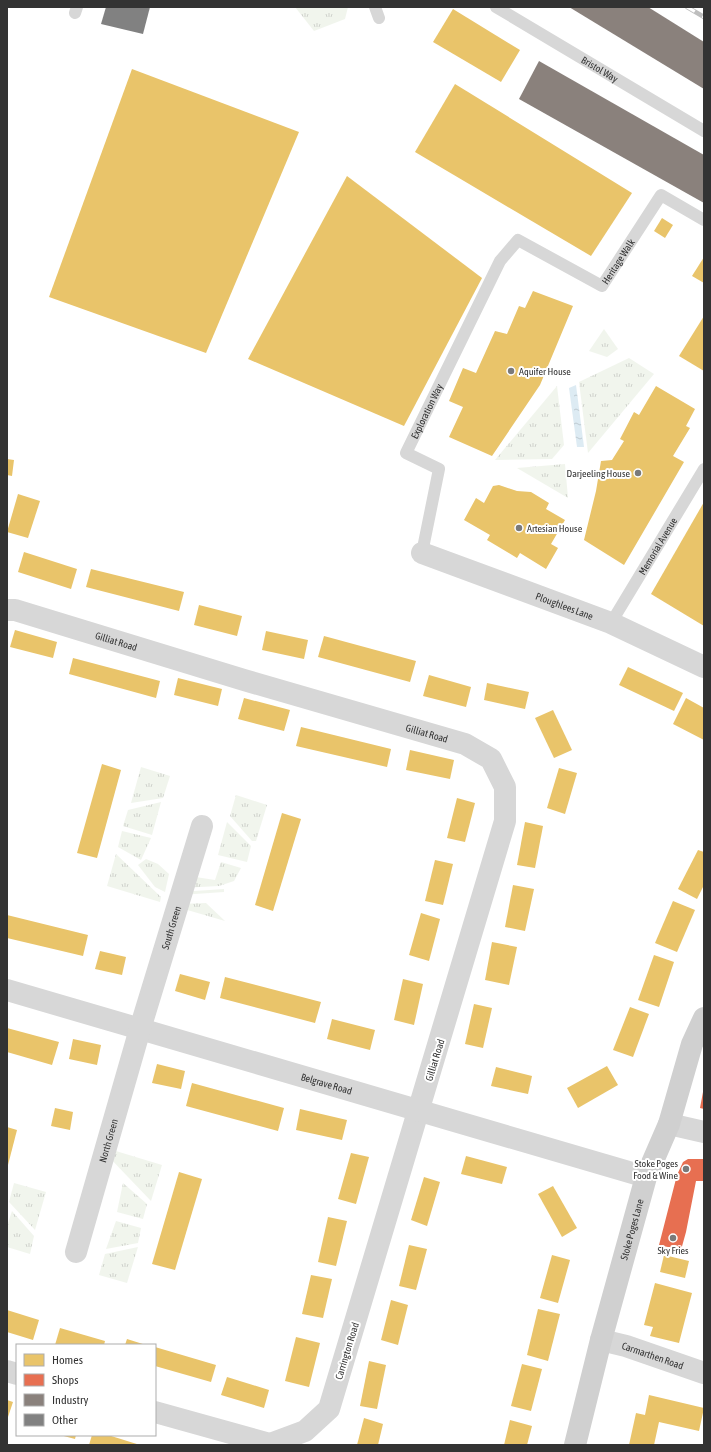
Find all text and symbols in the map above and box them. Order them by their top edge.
street label: Bristol Way [580,54,620,84]
street label: Heritage Walk [599,236,637,286]
marker: Aquifer House [506,366,516,376]
place label: Aquifer House [519,366,571,377]
street label: Exploration Way [408,382,445,440]
place label: Darjeeling House [567,468,630,479]
marker: Darjeeling House [633,468,643,478]
street label: Memorial Avenue [636,515,679,577]
marker: Artesian House [514,523,524,533]
place label: Artesian House [527,523,583,534]
street label: Ploughlees Lane [534,590,595,622]
street label: Gilliat Road [94,629,139,653]
street label: Gilliat Road [405,722,450,744]
street label: South Green [159,904,183,951]
street label: Gilliat Road [423,1037,447,1082]
street label: Belgrave Road [300,1071,354,1096]
street label: North Green [97,1117,119,1164]
place label: Stoke Poges Food & Wine [633,1158,678,1181]
marker: Stoke Poges Food & Wine [681,1164,691,1174]
street label: Stoke Poges Lane [618,1197,645,1261]
marker: Sky Fries [668,1233,678,1243]
place label: Sky Fries [657,1245,689,1256]
street label: Carrington Road [333,1321,361,1381]
street label: Carmarthen Road [621,1340,685,1371]
legend [16,1344,156,1436]
text: Homes [52,1353,83,1367]
text: Shops [52,1373,78,1387]
text: Industry [52,1393,89,1407]
text: Other [52,1413,78,1427]

